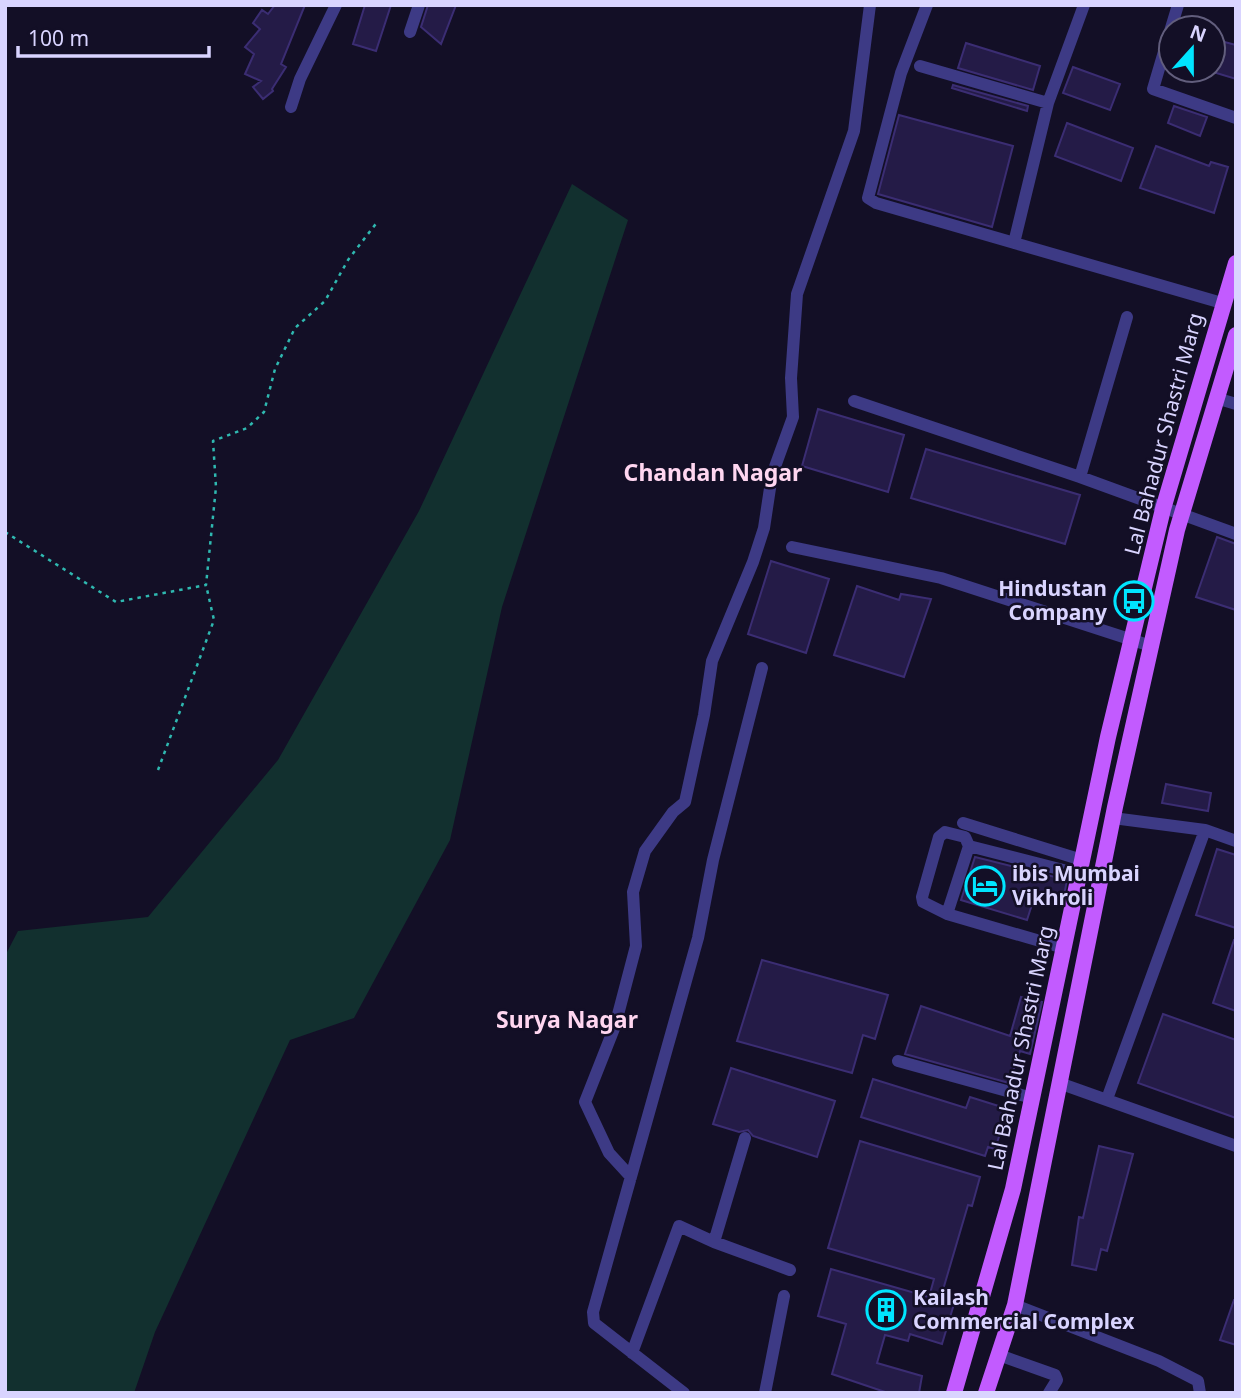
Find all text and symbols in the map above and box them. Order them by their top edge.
scale bar [18,14,208,58]
north arrow [1157,14,1227,84]
text: N [1186,18,1210,48]
text: 100 m [28,24,89,52]
street label: Lal Bahadur Shastri Marg [1117,310,1209,558]
district label: Chandan Nagar [624,456,802,488]
place label: Hindustan Company [998,574,1107,626]
bus stop icon: Hindustan Company [1113,580,1155,622]
place label: ibis Mumbai Vikhroli [1012,859,1140,911]
hotel icon: ibis Mumbai Vikhroli [964,865,1006,907]
street label: Lal Bahadur Shastri Marg [980,923,1060,1173]
district label: Surya Nagar [496,1003,638,1035]
place label: Kailash Commercial Complex [913,1283,1135,1335]
building icon: Kailash Commercial Complex [865,1289,907,1331]

